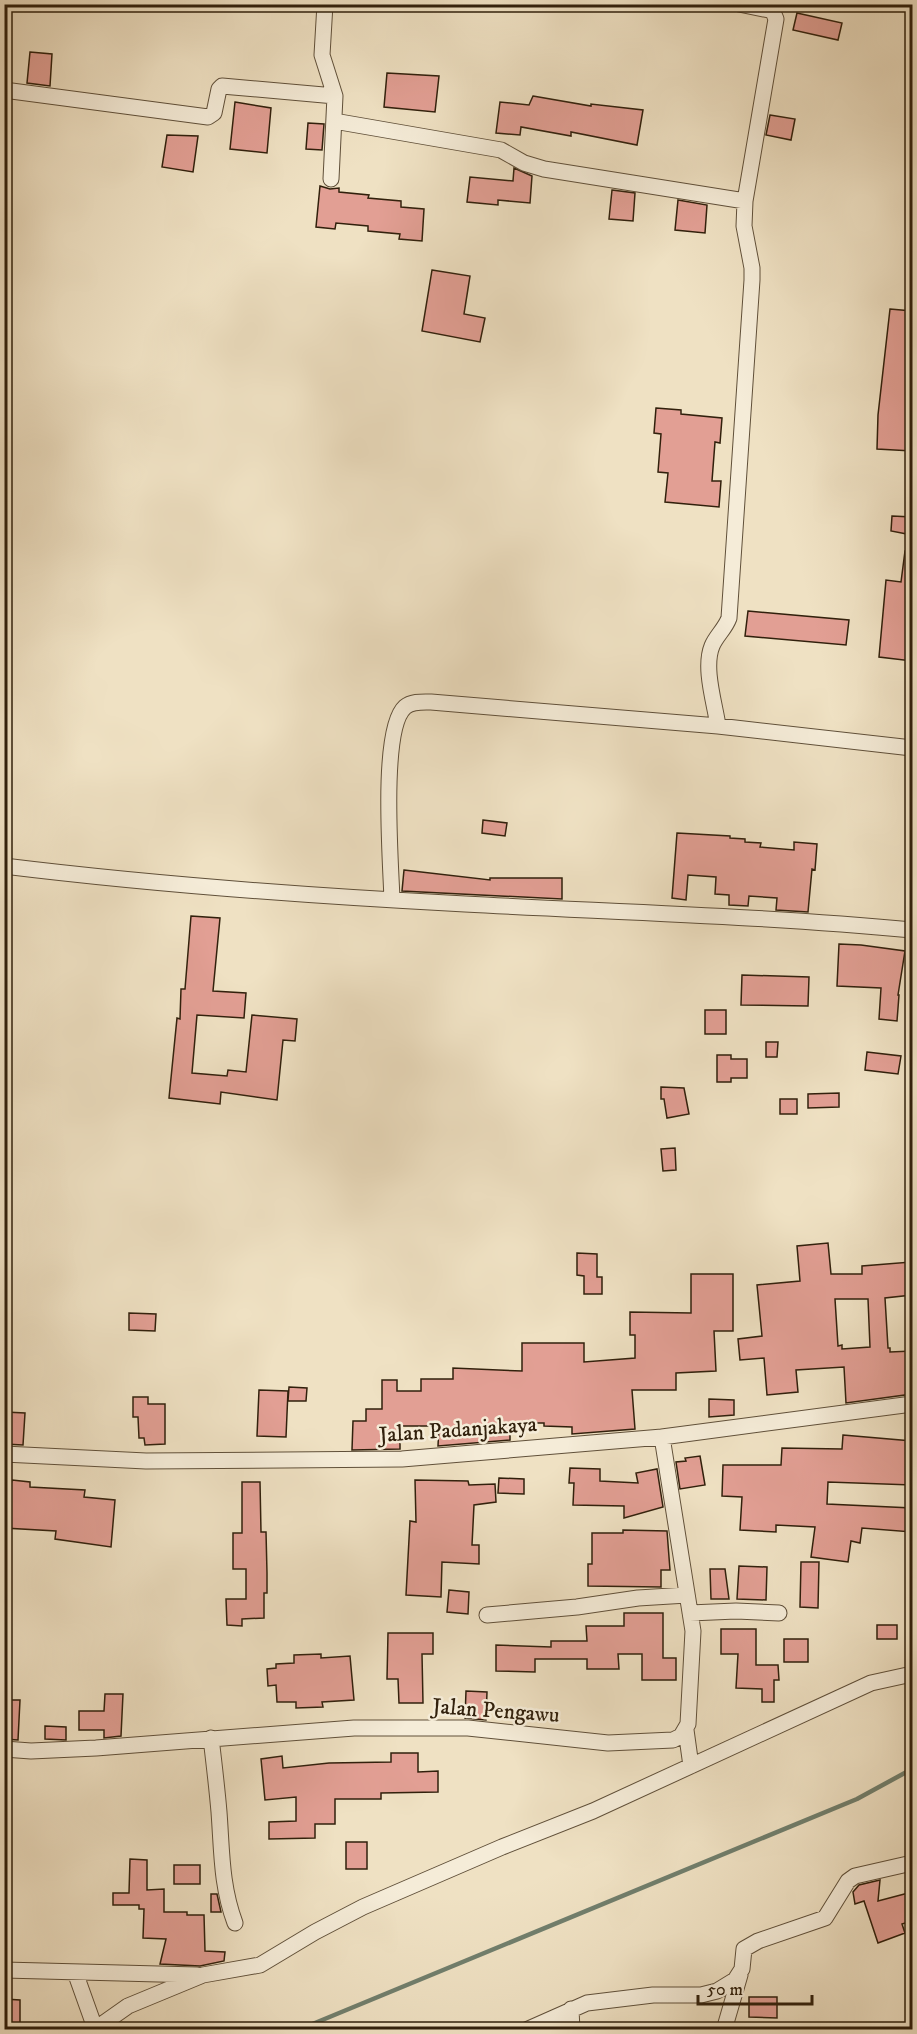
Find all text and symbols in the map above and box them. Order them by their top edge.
street label: Jalan Padanjakaya [376,1411,539,1449]
street label: Jalan Pengawu [429,1693,561,1729]
scale bar [698,1968,812,2006]
text: 50 m [707,1979,743,2001]

